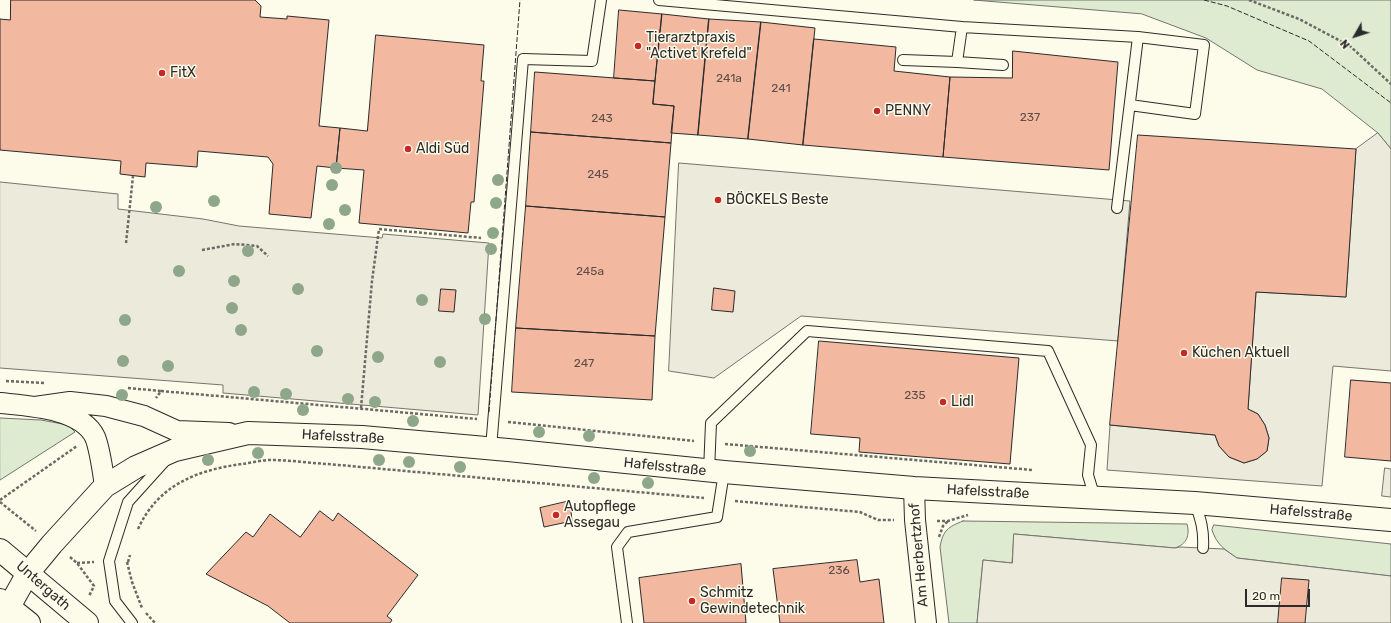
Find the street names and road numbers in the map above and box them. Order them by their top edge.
street label: Hafelsstraße [301,426,385,448]
street label: Hafelsstraße [623,454,707,480]
street label: Hafelsstraße [946,481,1030,503]
street label: Hafelsstraße [1269,501,1353,525]
street label: Am Herbertzhof [906,502,932,608]
street label: Untergath [12,558,74,614]

